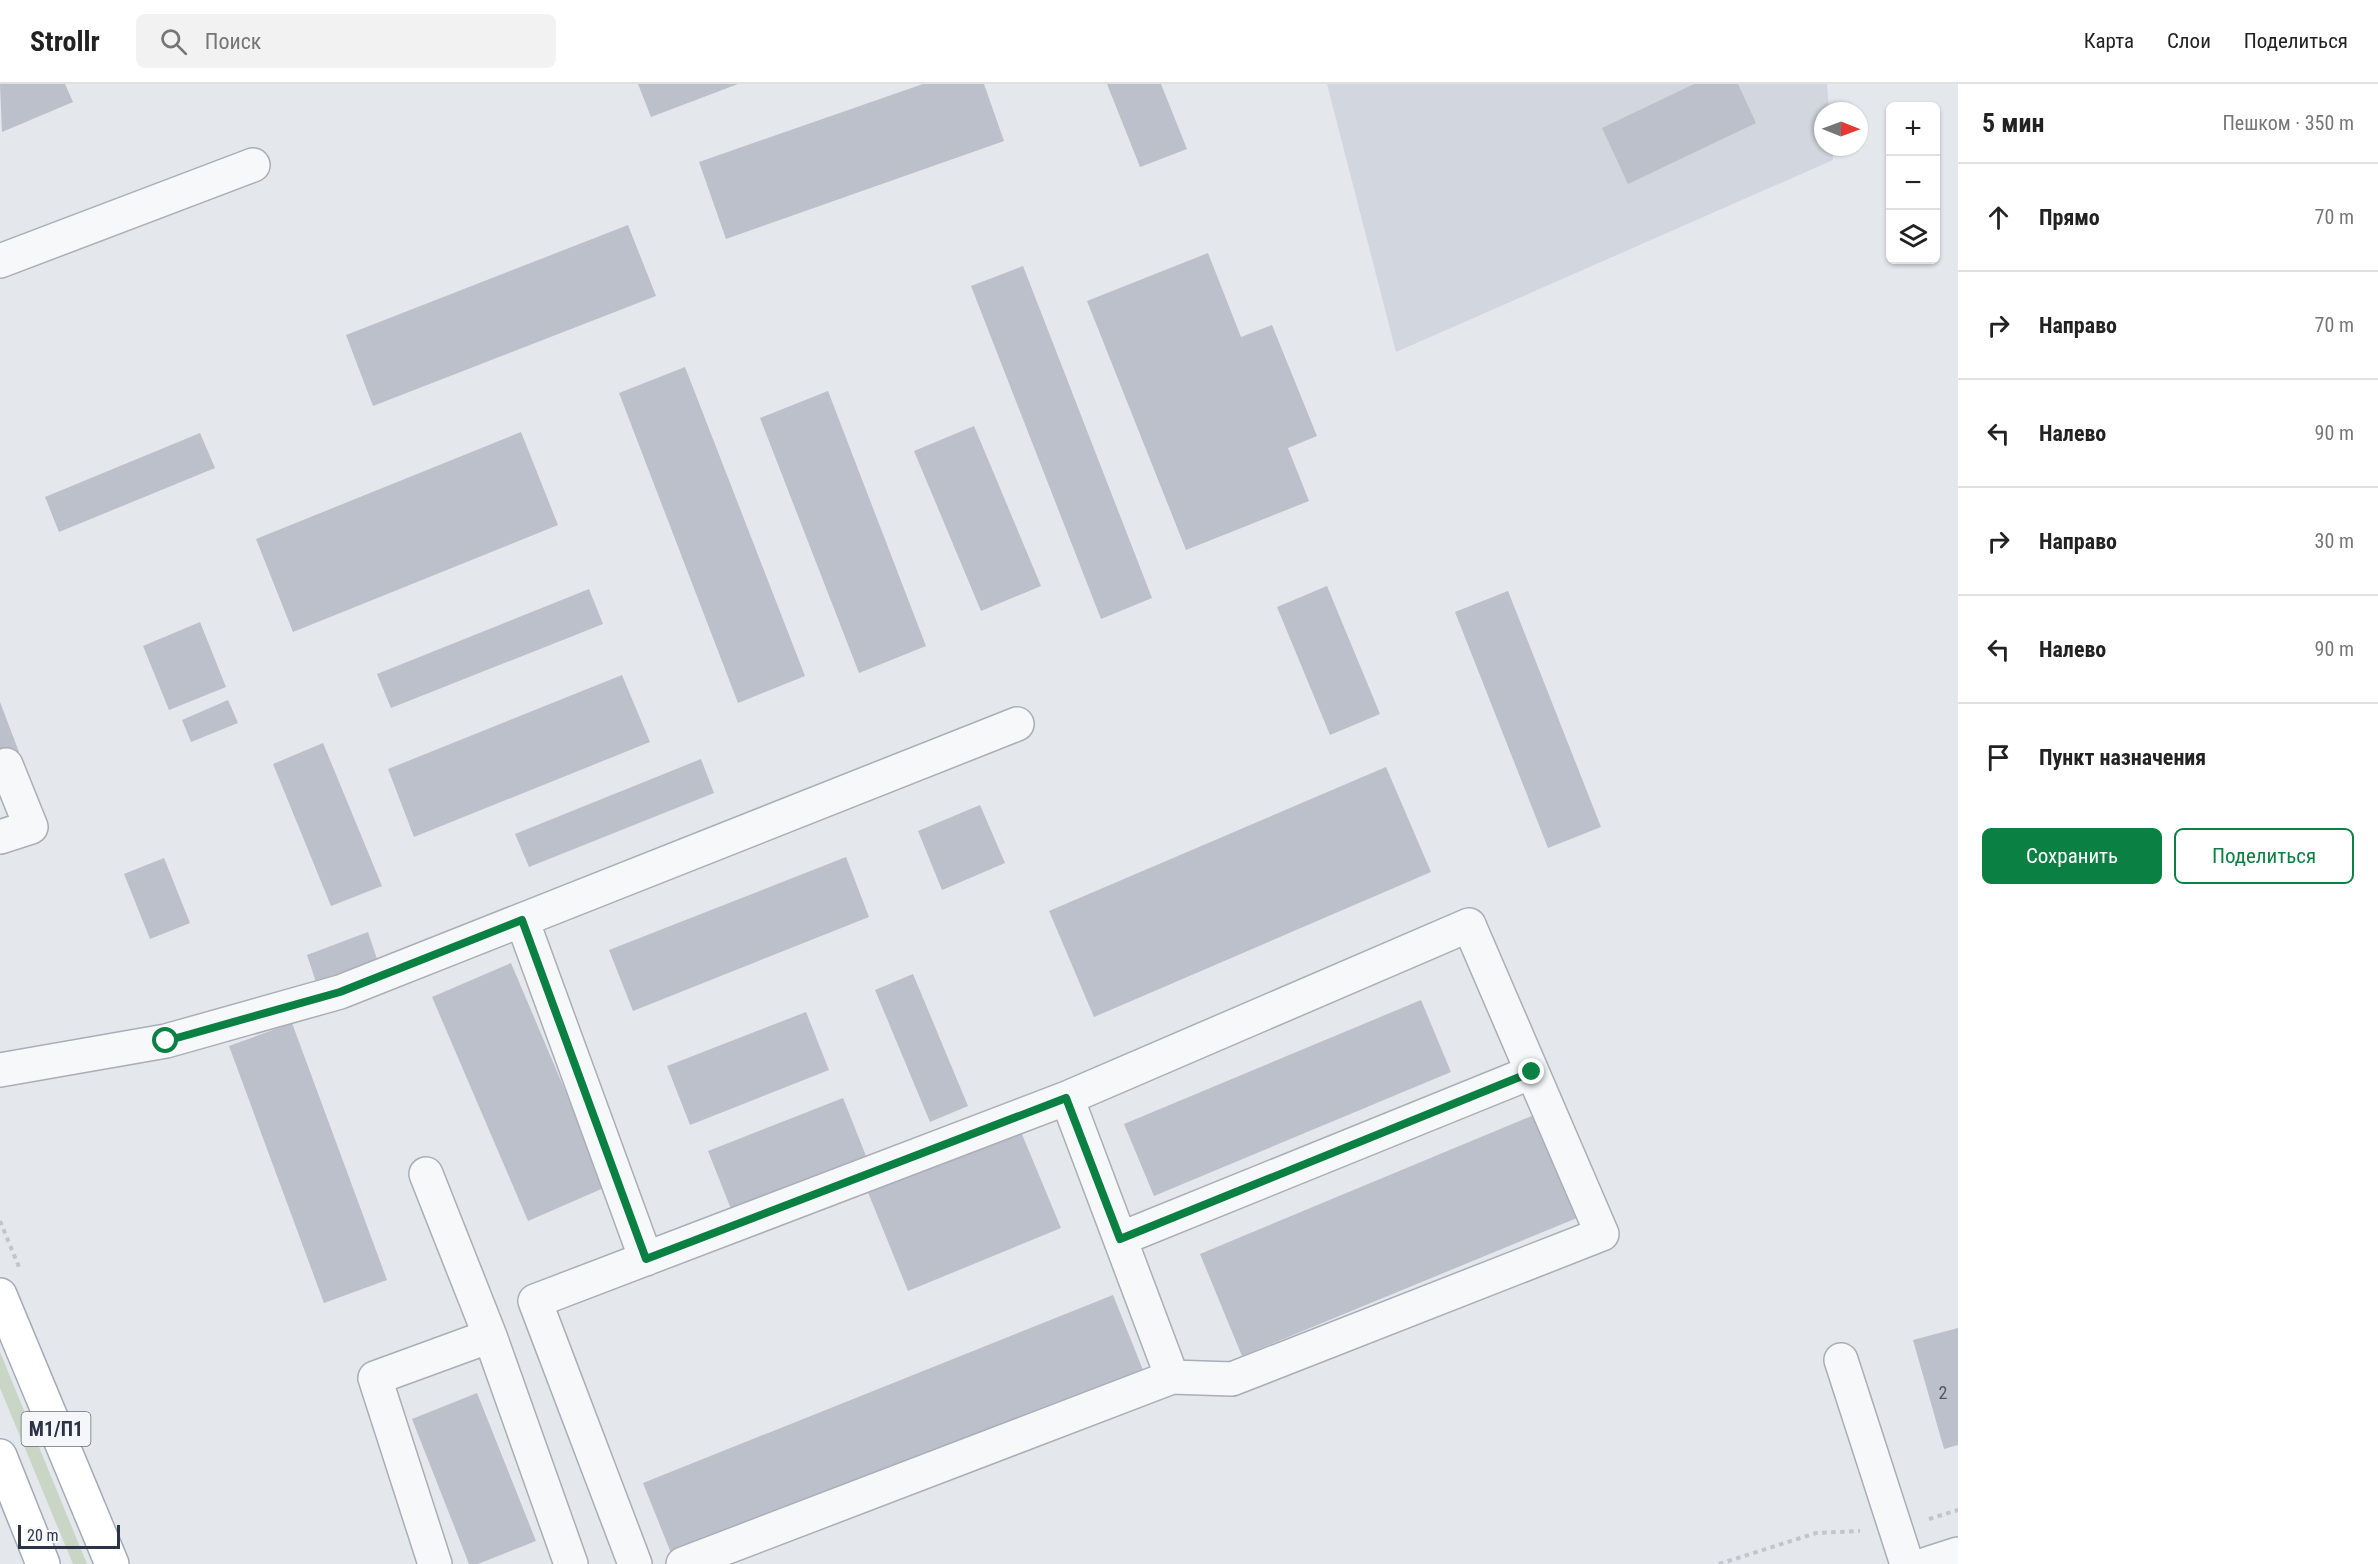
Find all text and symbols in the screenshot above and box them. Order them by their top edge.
search box [136,14,556,68]
text: Strollr [30,25,100,58]
icon: search [157,25,190,58]
text: Поиск [205,29,261,54]
text: Карта [2084,29,2134,53]
text: Слои [2167,29,2211,53]
text: Поделиться [2244,29,2348,53]
north arrow [1814,102,1868,156]
map controls [1886,102,1940,264]
button: + [1886,102,1940,156]
text: 5 мин [1982,108,2044,138]
text: Пешком · 350 m [2222,111,2354,135]
button: − [1886,156,1940,210]
icon: ahead [1982,201,2015,234]
text: Прямо [2039,205,2100,230]
text: 70 m [2315,205,2354,229]
button: layers [1886,210,1940,264]
icon: right [1982,309,2015,342]
text: Направо [2039,313,2117,338]
text: 70 m [2315,313,2354,337]
icon: left [1982,417,2015,450]
text: Налево [2039,421,2106,446]
text: 90 m [2315,421,2354,445]
icon: right [1982,525,2015,558]
text: Направо [2039,529,2117,554]
text: 30 m [2315,529,2354,553]
icon: left [1982,633,2015,666]
text: Налево [2039,637,2106,662]
text: 90 m [2315,637,2354,661]
icon: arrive [1982,741,2015,774]
text: Пункт назначения [2039,745,2206,770]
button: Сохранить [1982,828,2162,884]
button: Поделиться [2174,828,2354,884]
route start [152,1027,178,1053]
route end [1518,1058,1544,1084]
house number: 2 [1939,1382,1948,1403]
road number: М1/П1 [22,1412,90,1446]
scale bar [18,1522,120,1550]
text: 20 m [27,1526,59,1545]

